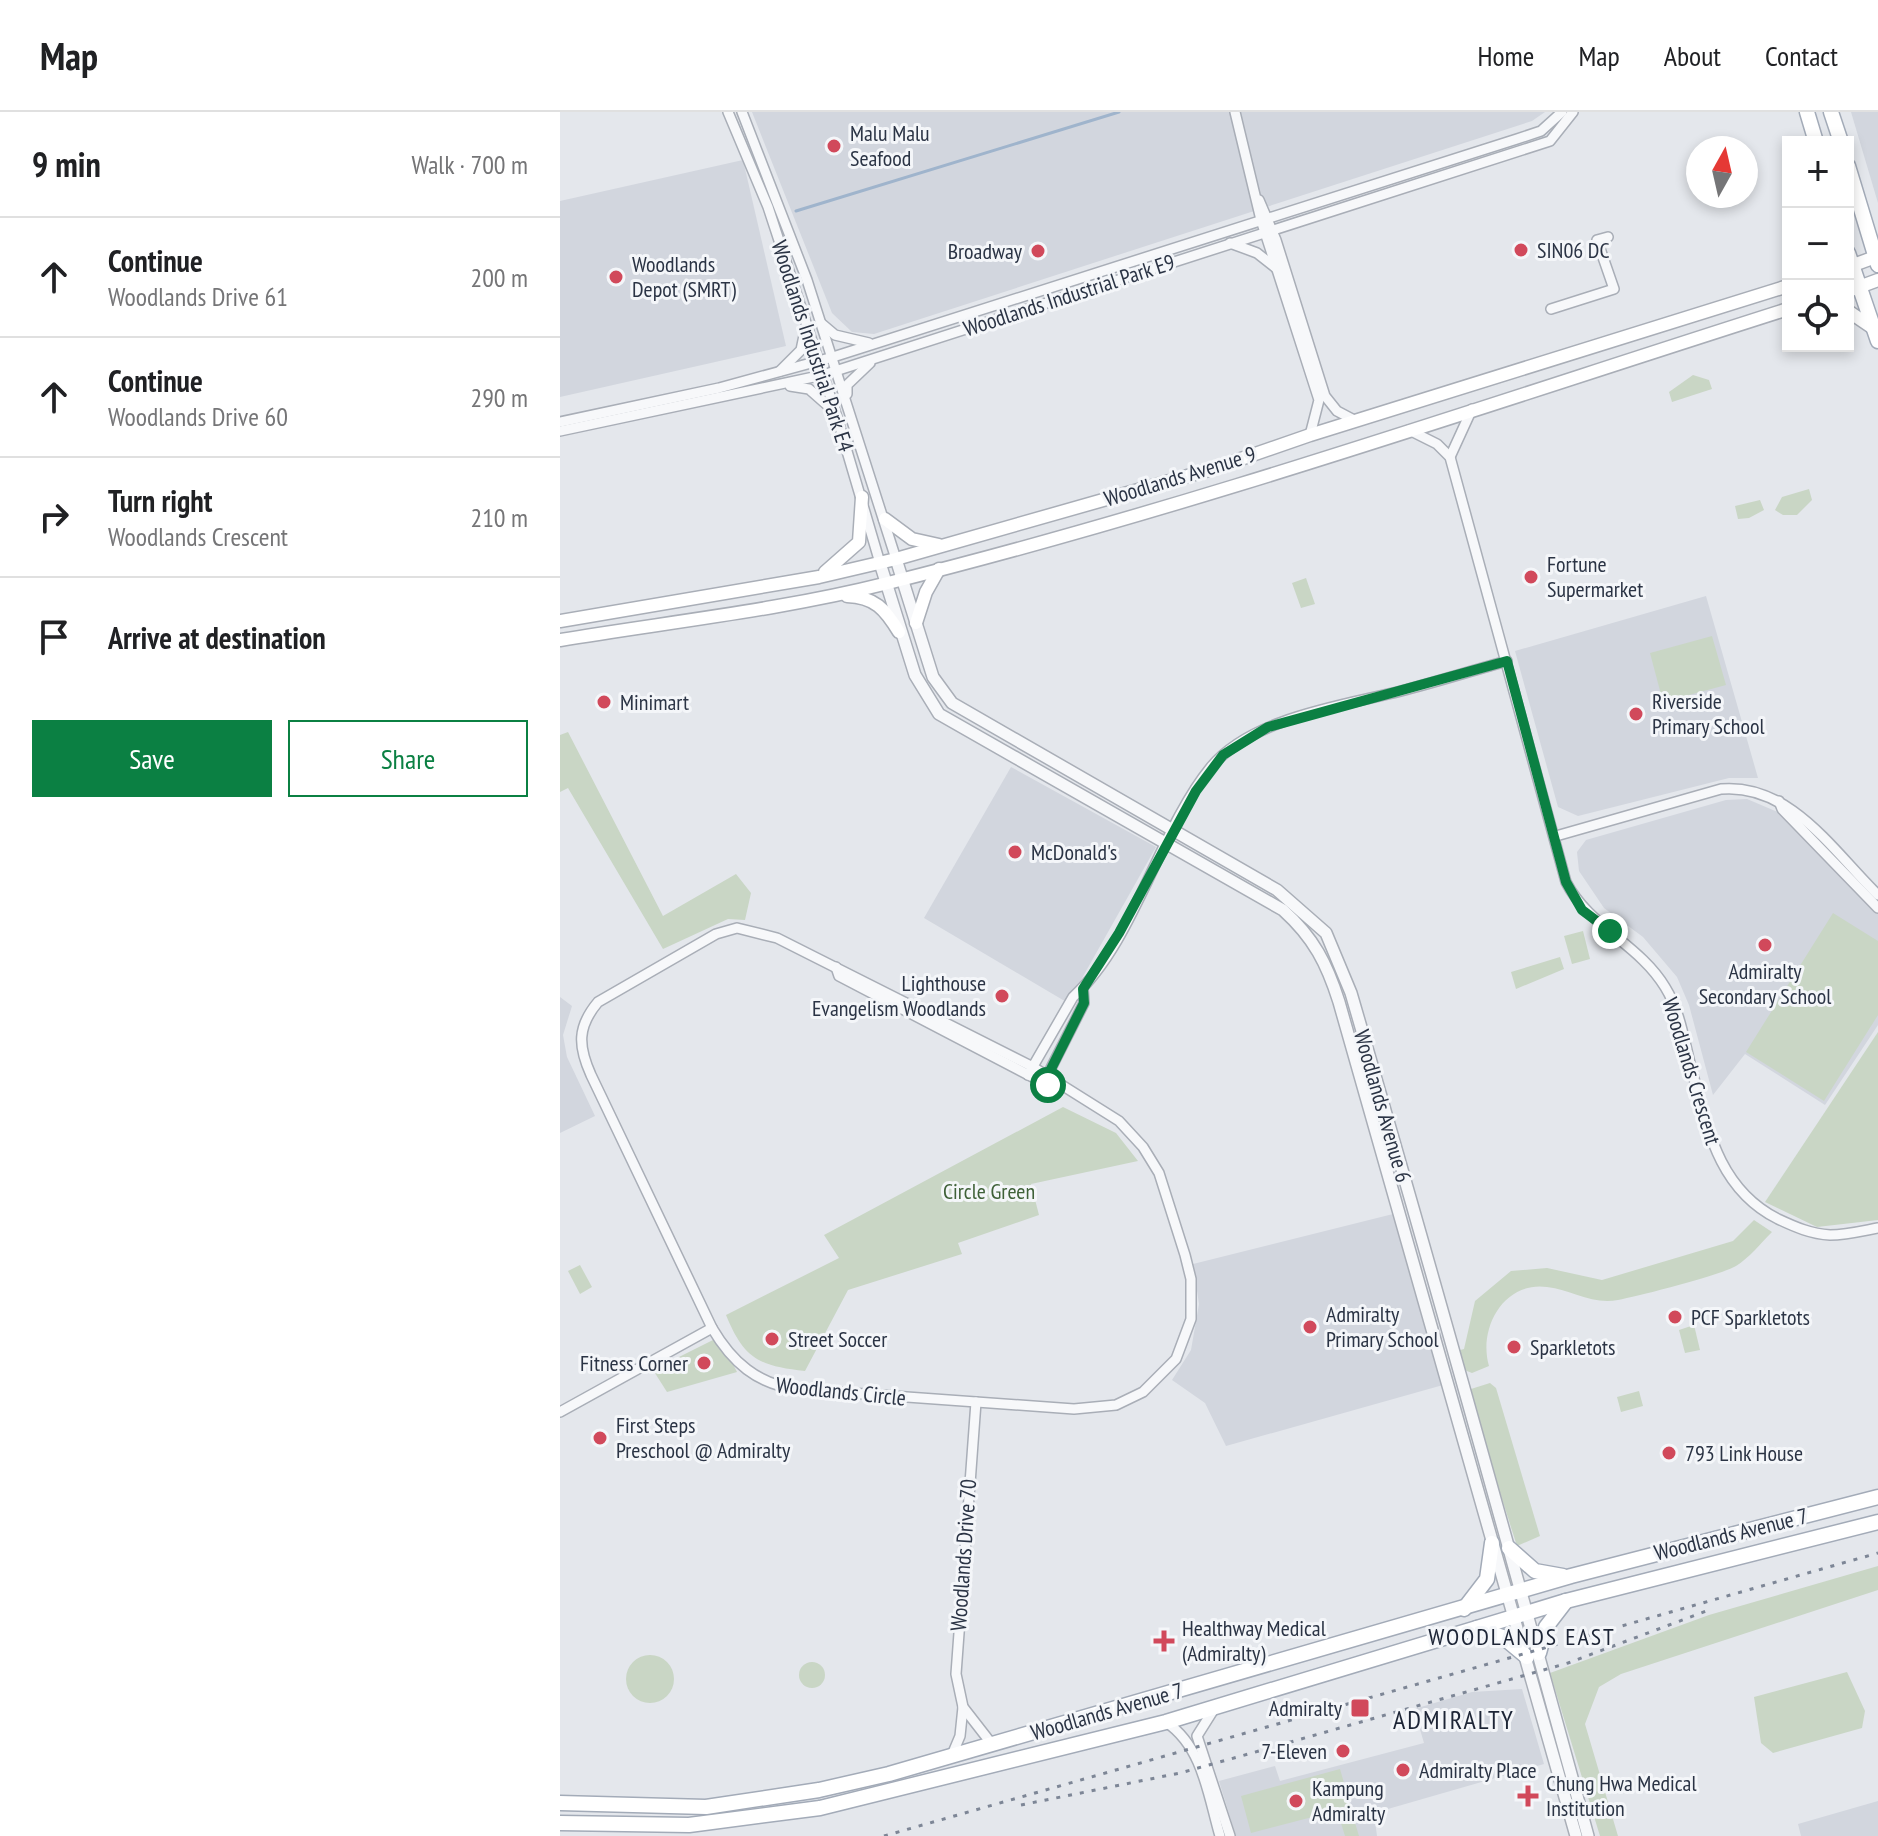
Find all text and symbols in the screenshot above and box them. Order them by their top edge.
text: Map [40,31,98,80]
text: Home [1478,37,1534,74]
text: Map [1578,37,1620,74]
text: About [1664,37,1721,74]
text: Contact [1765,37,1838,74]
place label: Malu Malu Seafood [850,119,930,172]
north arrow [1686,136,1758,208]
map controls [1782,136,1854,352]
button: + [1782,136,1854,208]
marker: Malu Malu Seafood [825,137,843,155]
text: 9 min [32,142,101,186]
text: Walk · 700 m [411,148,528,181]
button: − [1782,208,1854,280]
place label: SIN06 DC [1537,236,1609,264]
street label: Woodlands Industrial Park E4 [766,237,860,455]
place label: Broadway [948,237,1023,265]
text: Continue [108,241,203,280]
marker: SIN06 DC [1512,241,1530,259]
marker: Broadway [1029,242,1047,260]
street label: Woodlands Industrial Park E9 [960,248,1178,342]
place label: Woodlands Depot (SMRT) [632,250,737,303]
icon: ahead [32,255,76,299]
text: 200 m [470,261,528,294]
marker: Woodlands Depot (SMRT) [607,268,625,286]
text: Woodlands Drive 61 [108,280,288,313]
button: locate [1782,280,1854,352]
text: Continue [108,361,203,400]
icon: ahead [32,375,76,419]
text: 290 m [470,381,528,414]
text: Woodlands Drive 60 [108,400,288,433]
street label: Woodlands Avenue 9 [1101,440,1259,512]
text: Turn right [108,481,212,520]
icon: right [32,495,76,539]
text: 210 m [470,501,528,534]
text: Woodlands Crescent [108,520,288,553]
place label: Fortune Supermarket [1547,550,1643,603]
marker: Fortune Supermarket [1522,568,1540,586]
icon: arrive [32,615,76,659]
text: Arrive at destination [108,618,326,657]
place label: Riverside Primary School [1652,687,1766,740]
place label: Minimart [620,688,689,716]
marker: Minimart [595,693,613,711]
marker: Riverside Primary School [1627,705,1645,723]
button: Save [32,720,272,797]
button: Share [288,720,528,797]
place label: McDonald's [1031,838,1117,866]
marker: McDonald's [1006,843,1024,861]
route end [1592,913,1628,949]
marker: Admiralty Secondary School [1756,936,1774,954]
place label: Admiralty Secondary School [1699,957,1832,1010]
place label: Lighthouse Evangelism Woodlands [812,969,986,1022]
marker: Lighthouse Evangelism Woodlands [993,987,1011,1005]
street label: Woodlands Crescent [1656,994,1728,1148]
street label: Woodlands Avenue 6 [1348,1027,1418,1185]
route start [1030,1067,1066,1103]
park label: Circle Green [943,1177,1035,1205]
place label: Admiralty Primary School [1326,1300,1440,1353]
place label: PCF Sparkletots [1691,1303,1810,1331]
marker: PCF Sparkletots [1666,1308,1684,1326]
marker: Admiralty Primary School [1301,1318,1319,1336]
place label: Street Soccer [788,1325,887,1353]
marker: Street Soccer [763,1330,781,1348]
place label: Sparkletots [1530,1333,1615,1361]
marker: Sparkletots [1505,1338,1523,1356]
place label: Fitness Corner [580,1349,688,1377]
marker: Fitness Corner [695,1354,713,1372]
street label: Woodlands Circle [775,1370,907,1412]
place label: First Steps Preschool @ Admiralty [616,1411,791,1464]
marker: First Steps Preschool @ Admiralty [591,1429,609,1447]
place label: 793 Link House [1685,1439,1803,1467]
marker: 793 Link House [1660,1444,1678,1462]
street label: Woodlands Drive 70 [944,1478,982,1632]
street label: Woodlands Avenue 7 [1651,1501,1811,1567]
place label: Healthway Medical (Admiralty) [1182,1614,1327,1667]
district label: WOODLANDS EAST [1428,1621,1616,1652]
marker: Healthway Medical (Admiralty) [1153,1630,1175,1652]
street label: Woodlands Avenue 7 [1028,1676,1186,1746]
place label: Admiralty [1269,1694,1343,1722]
marker: Admiralty [1349,1697,1371,1719]
district label: ADMIRALTY [1393,1703,1515,1736]
place label: 7-Eleven [1261,1737,1327,1765]
marker: 7-Eleven [1334,1742,1352,1760]
place label: Admiralty Place [1419,1756,1537,1784]
marker: Admiralty Place [1394,1761,1412,1779]
place label: Chung Hwa Medical Institution [1546,1769,1697,1822]
place label: Kampung Admiralty [1312,1774,1386,1827]
marker: Chung Hwa Medical Institution [1517,1785,1539,1807]
marker: Kampung Admiralty [1287,1792,1305,1810]

